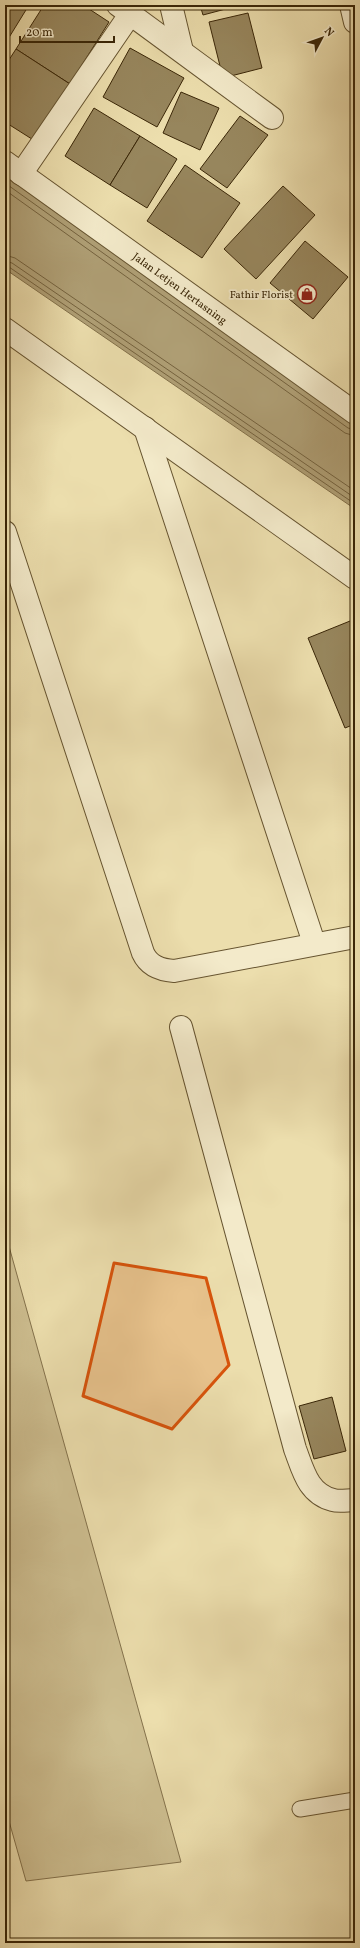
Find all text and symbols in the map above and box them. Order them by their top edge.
scale bar [20,18,114,44]
north arrow [302,18,342,58]
text: N [320,24,337,40]
text: 20 m [26,25,53,41]
street label: Jalan Letjen Hertasning [129,250,230,329]
shop icon: Fathir Florist [296,283,318,305]
place label: Fathir Florist [230,288,293,303]

